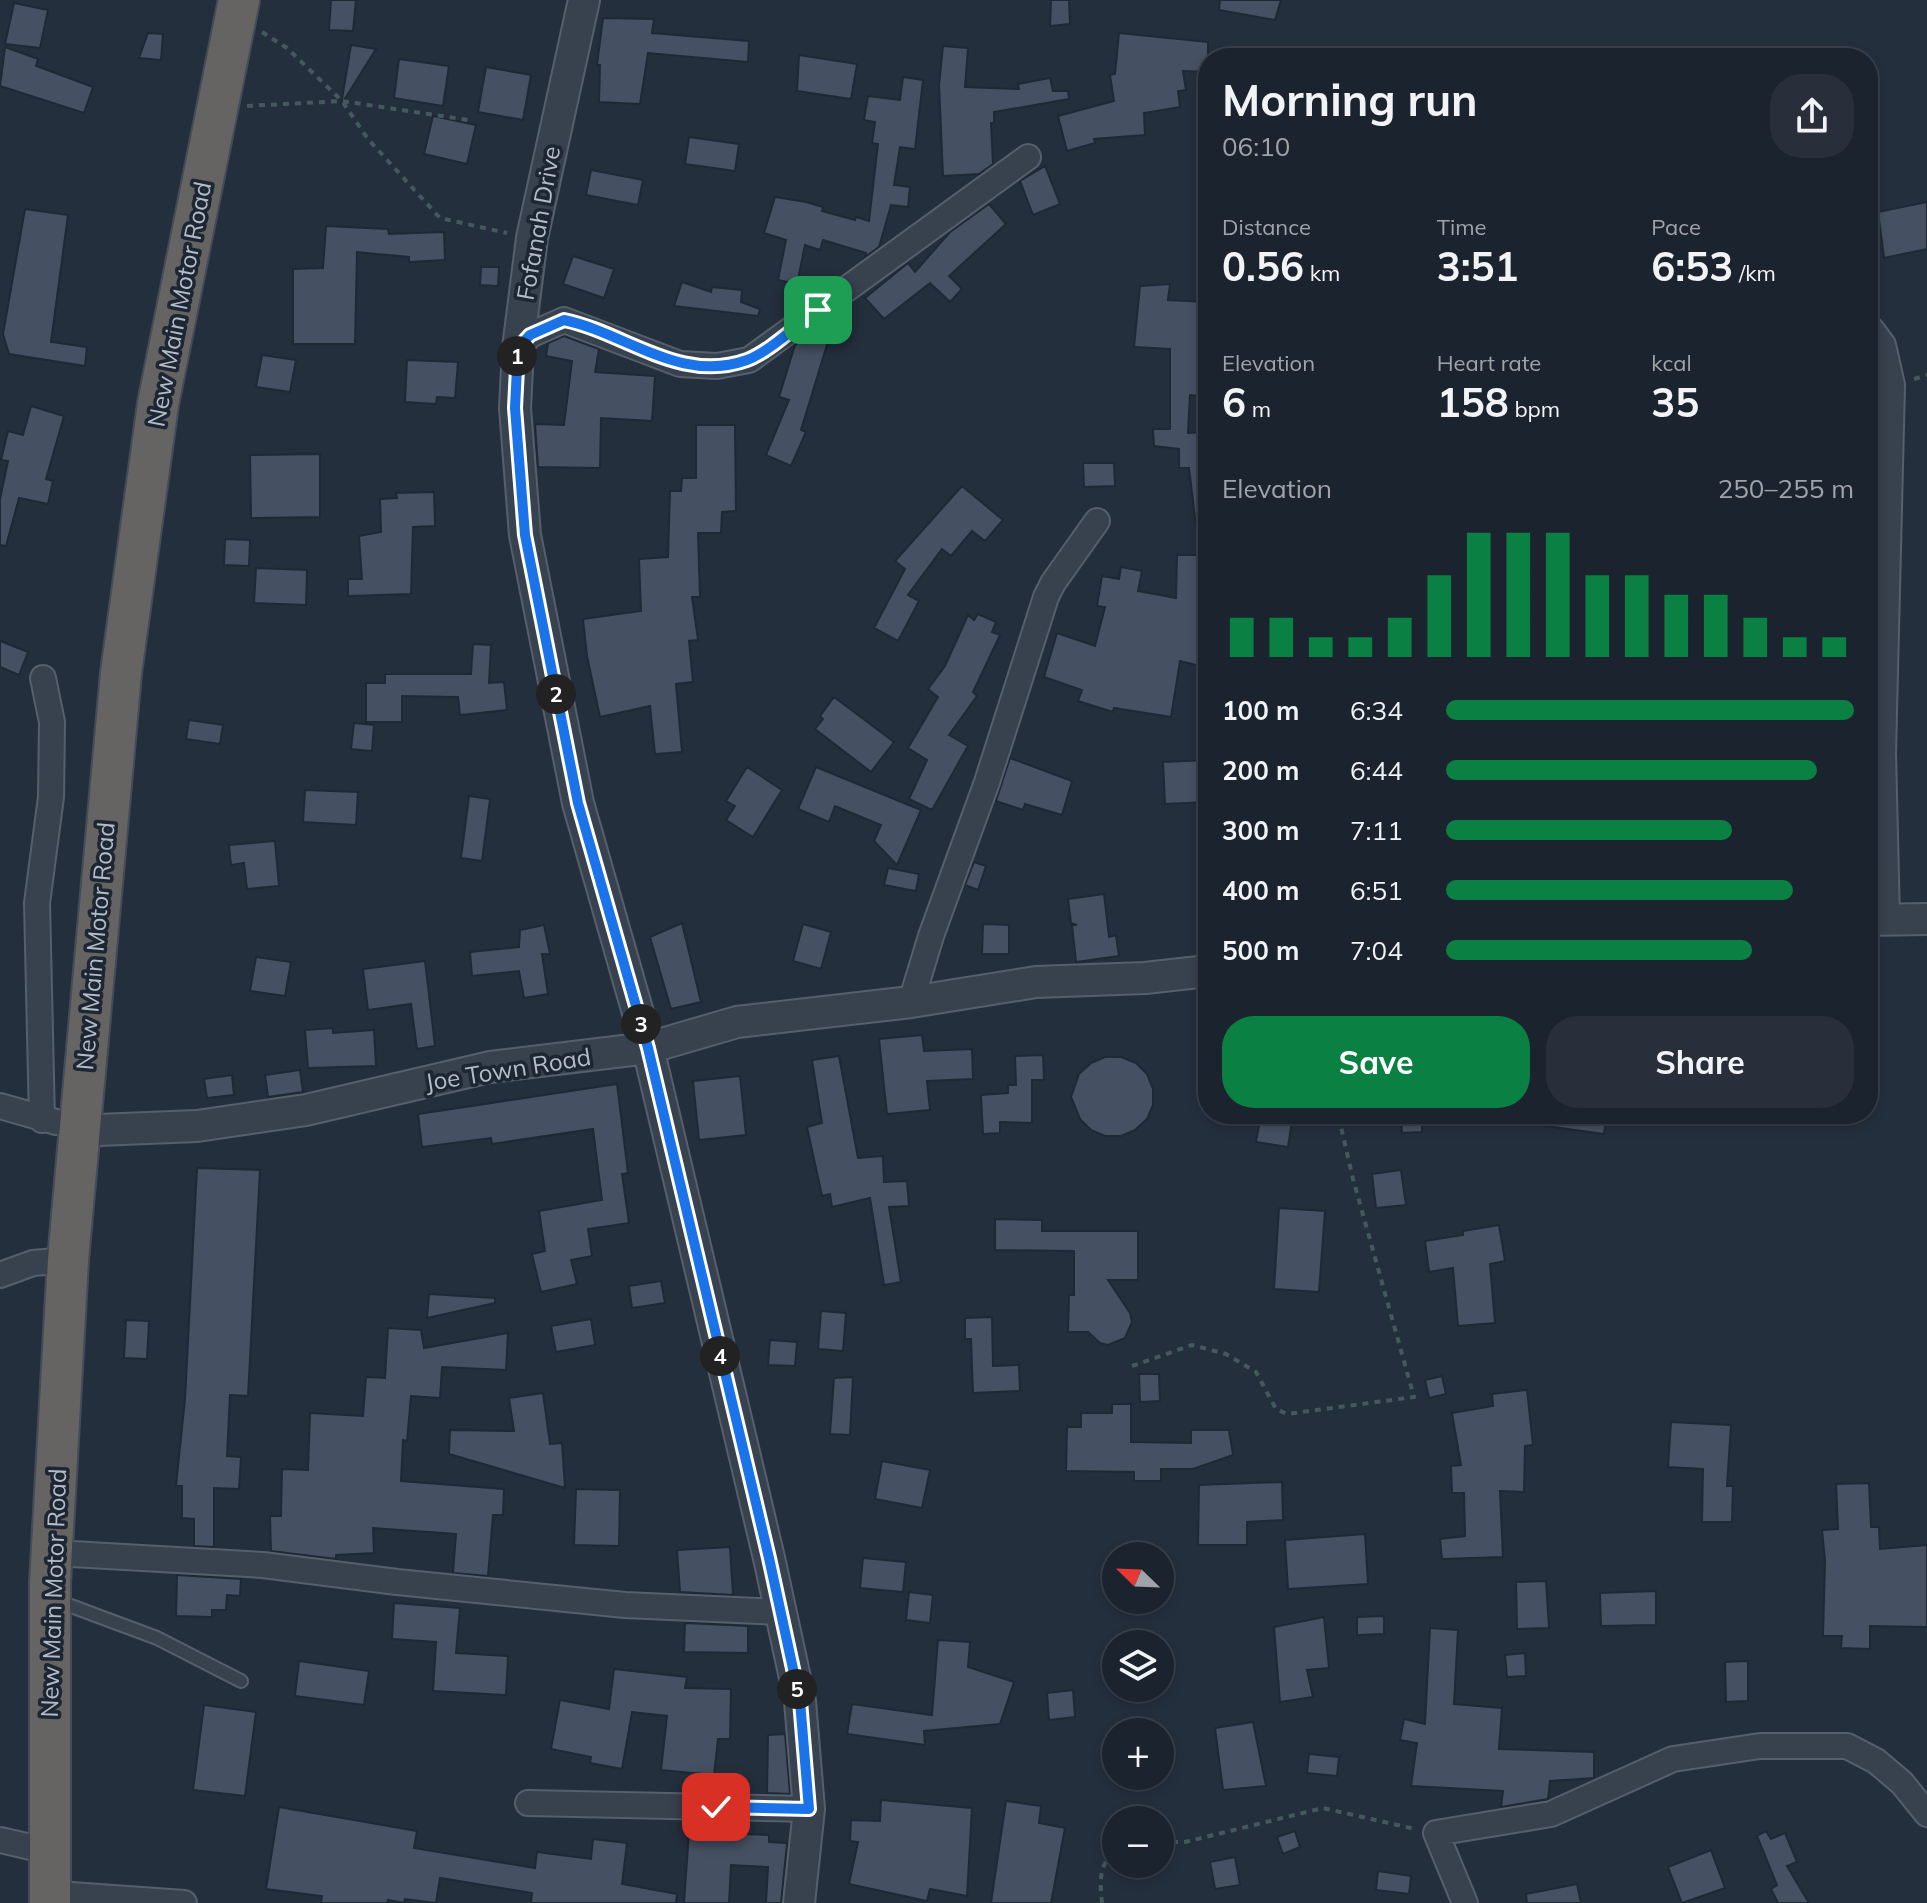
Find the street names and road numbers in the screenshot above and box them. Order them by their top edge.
street label: Fofanah Drive [510,144,566,302]
street label: New Main Motor Road [141,179,217,429]
street label: New Main Motor Road [69,821,121,1071]
street label: Joe Town Road [423,1041,593,1097]
street label: New Main Motor Road [34,1468,72,1718]

